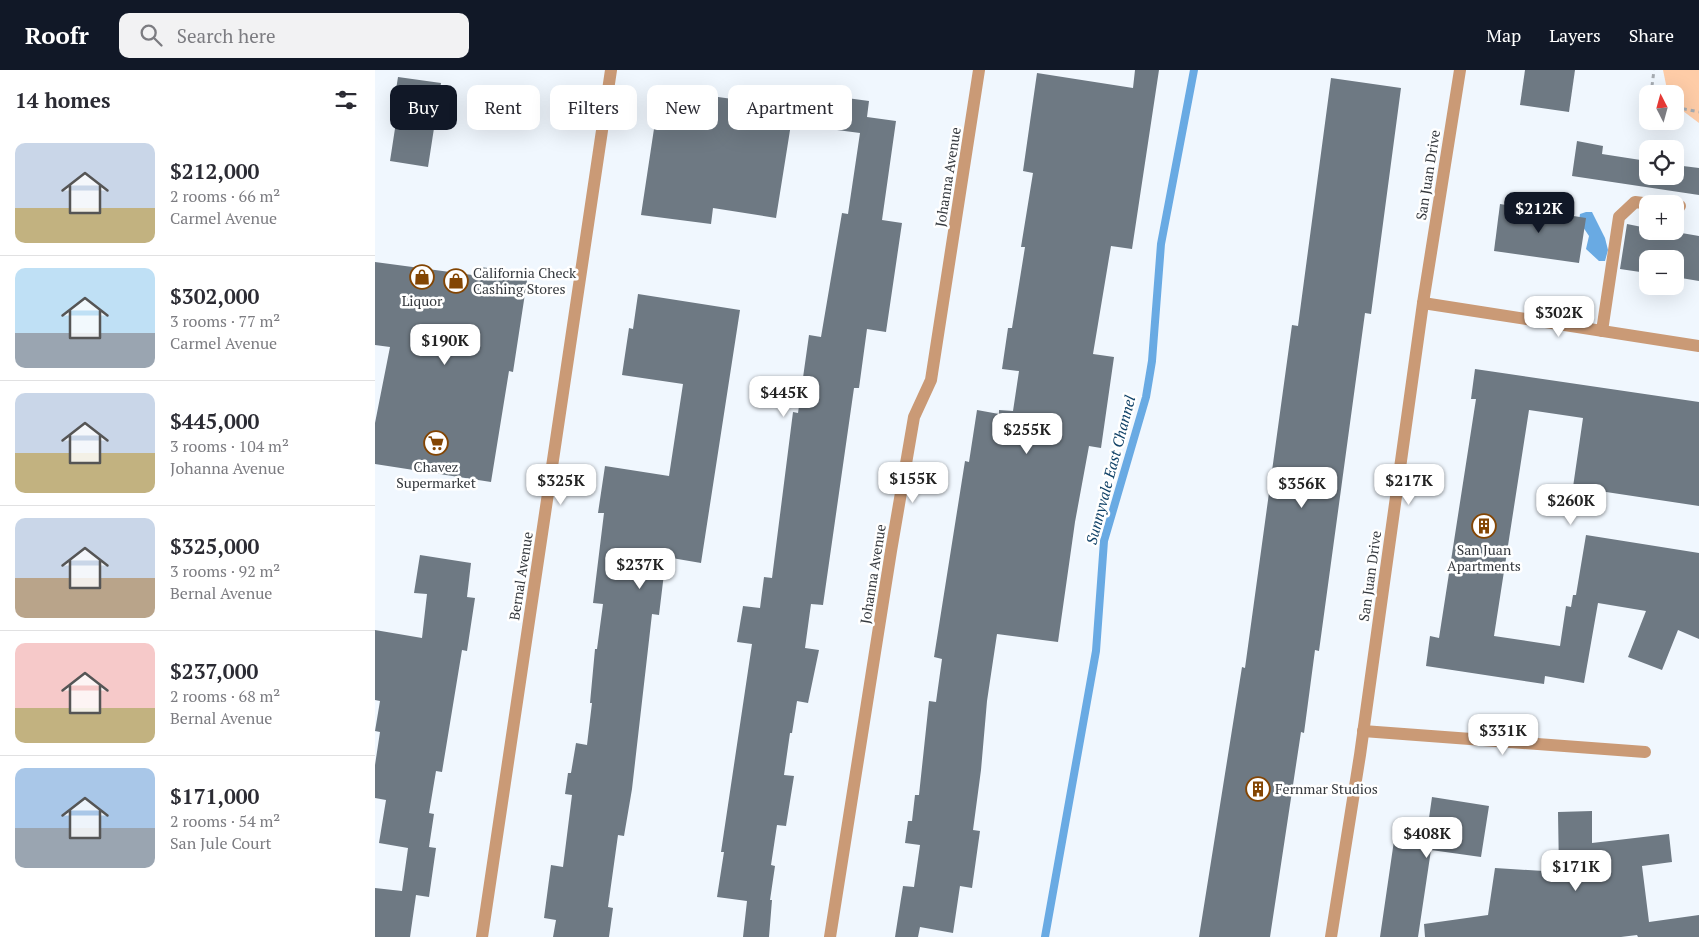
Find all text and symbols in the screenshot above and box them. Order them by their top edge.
search box [119,13,469,58]
text: Roofr [25,19,89,51]
icon: search [137,21,165,49]
text: Search here [177,23,276,48]
text: Map [1486,23,1521,47]
text: Layers [1549,23,1601,47]
text: Share [1629,23,1674,47]
chip: Buy [390,85,457,130]
chip: Rent [467,85,540,130]
chip: Filters [550,85,637,130]
chip: New [647,85,718,130]
chip: Apartment [728,85,852,130]
north arrow [1639,85,1684,130]
map controls [1639,85,1684,295]
text: 14 homes [15,86,111,114]
icon: filters [332,86,360,114]
street label: Johanna Avenue [930,126,965,228]
street label: San Juan Drive [1411,128,1444,221]
button: locate [1639,140,1684,185]
text: $212,000 [170,157,259,185]
icon: home [55,163,115,223]
text: 2 rooms · 66 m² [170,185,280,207]
pin: $212K [1504,191,1574,234]
button: + [1639,195,1684,240]
text: $212K [1515,197,1563,219]
text: Carmel Avenue [170,207,277,229]
button: − [1639,250,1684,295]
place label: California Check Cashing Stores [473,263,577,298]
shop icon: Liquor [409,264,435,290]
shop icon: California Check Cashing Stores [443,268,469,294]
text: $302,000 [170,282,259,310]
icon: home [55,288,115,348]
place label: Liquor [402,291,443,310]
pin: $302K [1524,296,1594,338]
text: $302K [1535,301,1583,323]
text: 3 rooms · 77 m² [170,310,280,332]
pin: $190K [410,324,480,366]
text: $190K [421,329,469,351]
text: Carmel Avenue [170,332,277,354]
pin: $445K [749,376,819,418]
text: $445K [760,381,808,403]
water label: Sunnyvale East Channel [1081,392,1140,546]
text: $445,000 [170,407,259,435]
pin: $255K [992,412,1062,455]
icon: home [55,413,115,473]
text: $255K [1003,418,1051,440]
supermarket icon: Chavez Supermarket [423,430,449,456]
text: 3 rooms · 104 m² [170,435,289,457]
text: Johanna Avenue [170,457,285,479]
place label: Chavez Supermarket [396,457,477,492]
pin: $155K [878,462,948,504]
pin: $325K [526,464,596,506]
pin: $217K [1374,464,1444,506]
pin: $356K [1267,466,1337,509]
text: $155K [889,467,937,489]
text: $325K [537,469,585,491]
text: $217K [1385,469,1433,491]
text: $356K [1278,472,1326,494]
pin: $260K [1536,484,1606,526]
text: $260K [1547,489,1595,511]
building icon: San Juan Apartments [1471,513,1497,539]
street label: Johanna Avenue [855,523,890,625]
street label: San Juan Drive [1354,529,1385,622]
street label: Bernal Avenue [504,530,537,622]
text: $325,000 [170,532,259,560]
icon: home [55,538,115,598]
place label: San Juan Apartments [1447,540,1521,575]
pin: $237K [605,548,675,590]
text: $237K [616,553,664,575]
text: 3 rooms · 92 m² [170,560,280,582]
text: Bernal Avenue [170,582,272,604]
text: $237,000 [170,657,258,685]
icon: home [55,663,115,723]
text: 2 rooms · 68 m² [170,685,280,707]
text: Bernal Avenue [170,707,272,729]
pin: $331K [1468,714,1538,756]
text: $331K [1479,719,1527,741]
building icon: Fernmar Studios [1245,776,1271,802]
place label: Fernmar Studios [1275,779,1378,798]
text: $171,000 [170,782,259,810]
icon: home [55,788,115,848]
text: 2 rooms · 54 m² [170,810,280,832]
pin: $408K [1392,816,1462,859]
text: $408K [1403,822,1451,844]
text: San Jule Court [170,832,271,854]
pin: $171K [1541,850,1611,892]
text: $171K [1552,855,1600,877]

